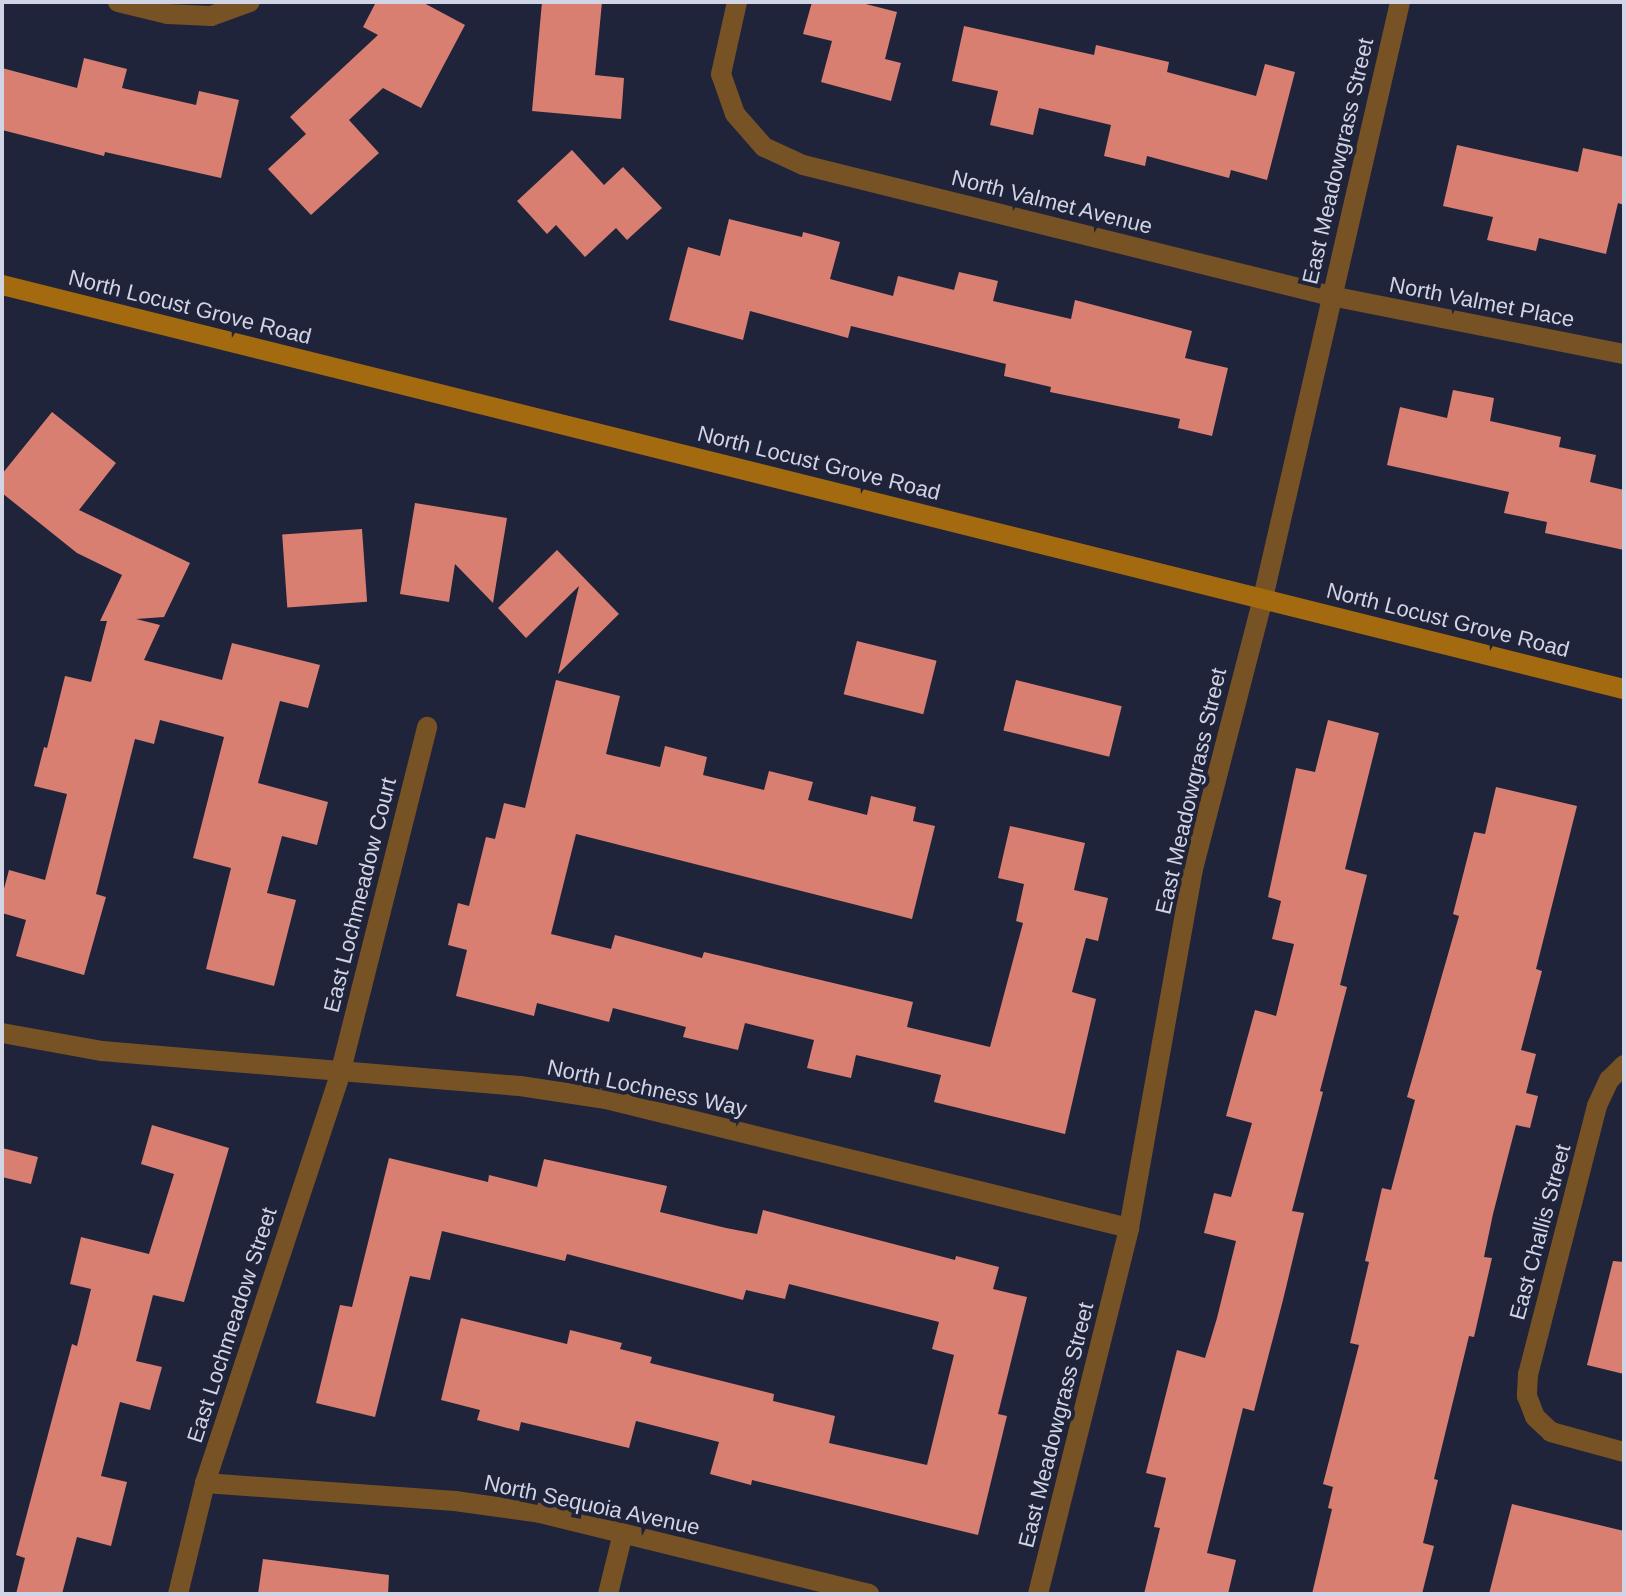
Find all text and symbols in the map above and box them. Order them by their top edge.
street label: East Meadowgrass Street [1297,35,1379,287]
street label: North Valmet Avenue [948,164,1156,240]
street label: North Locust Grove Road [66,264,314,350]
street label: North Valmet Place [1387,271,1577,333]
street label: North Locust Grove Road [695,420,943,506]
street label: North Locust Grove Road [1324,577,1572,663]
street label: East Meadowgrass Street [1150,665,1232,917]
street label: East Lochmeadow Court [318,775,402,1015]
street label: North Lochness Way [545,1054,749,1122]
street label: East Challis Street [1504,1141,1576,1323]
street label: East Lochmeadow Street [181,1204,283,1446]
street label: East Meadowgrass Street [1013,1300,1099,1550]
street label: North Sequoia Avenue [481,1469,703,1541]

